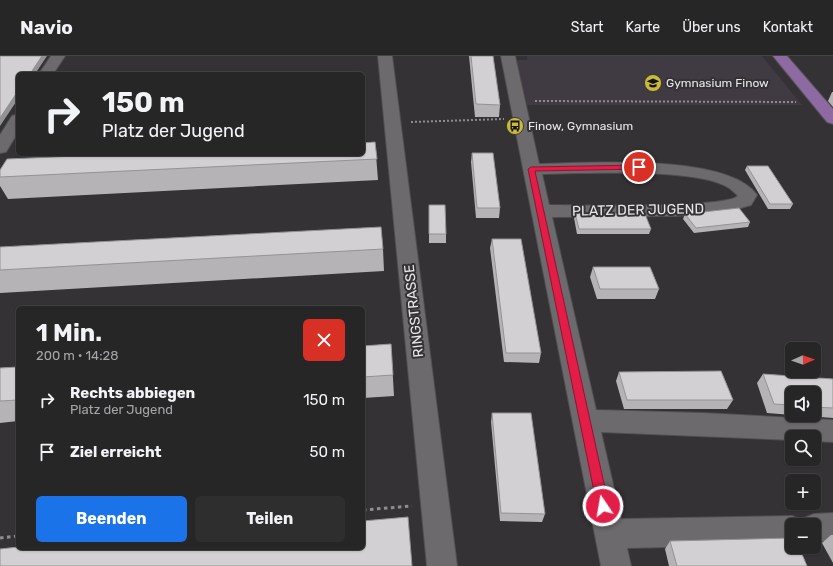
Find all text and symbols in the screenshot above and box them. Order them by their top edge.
text: Navio [20,16,73,39]
text: Start [571,19,604,36]
text: Karte [626,19,660,36]
text: Über uns [682,19,741,36]
text: Kontakt [763,19,813,36]
school or university icon: Gymnasium Finow [643,73,663,93]
place label: Gymnasium Finow [666,76,769,90]
text: 150 m [102,86,185,119]
icon: right [36,88,88,140]
bus stop icon: Finow, Gymnasium [505,116,525,136]
place label: Finow, Gymnasium [528,119,633,133]
text: Platz der Jugend [102,120,245,142]
pin [622,150,656,184]
icon: arrive [628,156,650,178]
street label: PLATZ DER JUGEND [572,200,704,220]
street label: RINGSTRASSE [401,264,427,358]
text: 1 Min. [36,319,102,347]
button: close [303,319,345,361]
north arrow [785,342,821,378]
map controls [785,342,821,554]
text: 200 m · 14:28 [36,348,118,363]
text: Rechts abbiegen [70,384,195,402]
button: sound [785,386,821,422]
icon: right [36,389,58,411]
text: 150 m [303,391,345,409]
text: Platz der Jugend [70,402,173,417]
button: search [785,430,821,466]
icon: arrive [36,441,58,463]
text: Ziel erreicht [70,443,162,461]
text: 50 m [310,443,345,461]
button: + [785,474,821,510]
position arrow [582,485,624,527]
button: Beenden [36,496,187,542]
button: Teilen [195,496,345,542]
button: − [785,518,821,554]

